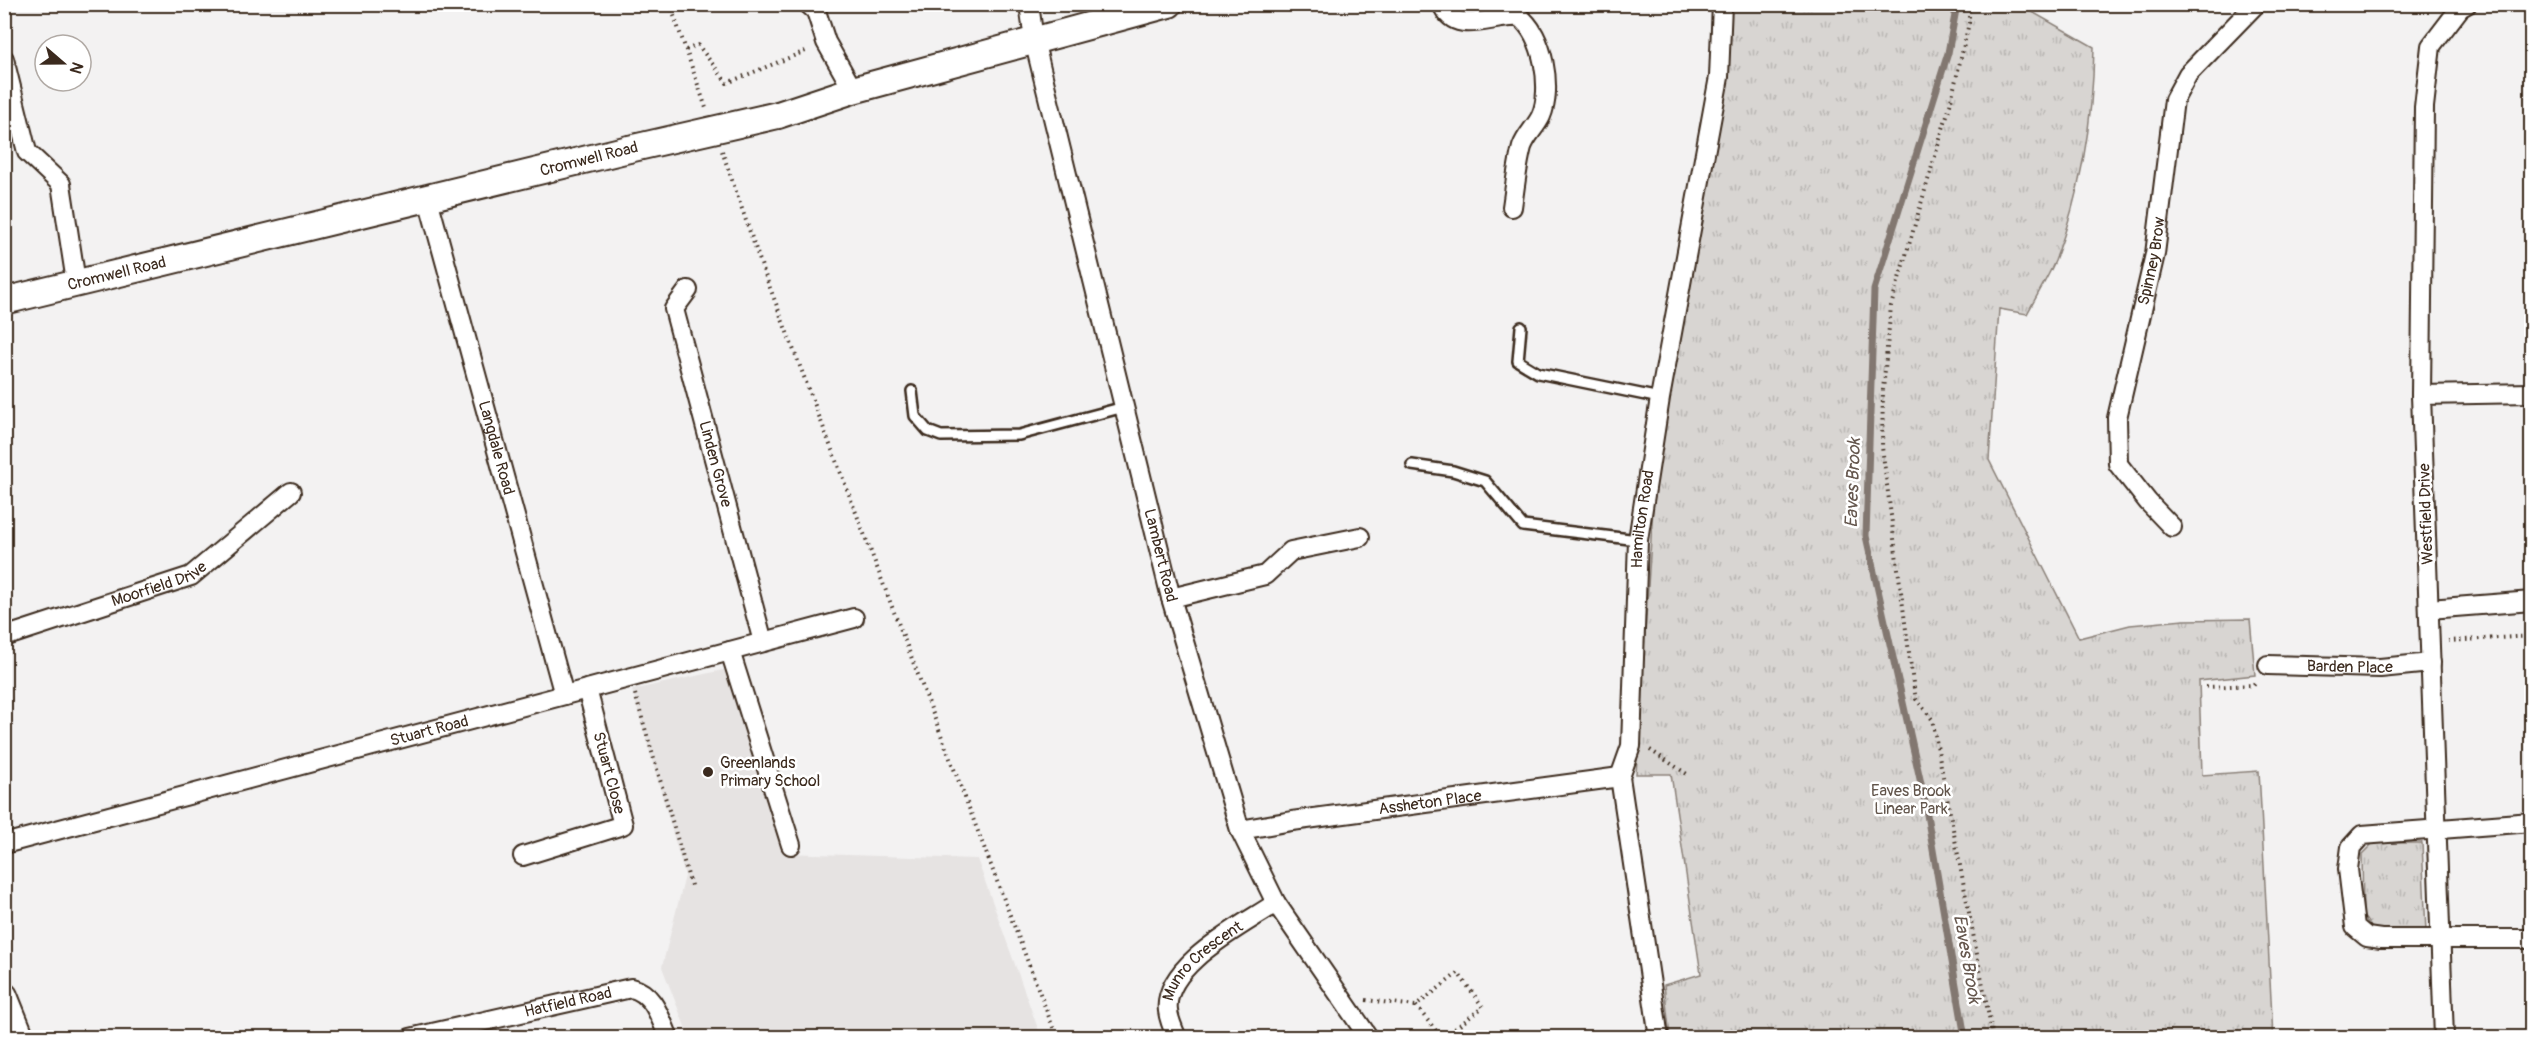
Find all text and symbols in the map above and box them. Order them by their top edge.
north arrow [33,33,93,93]
text: N [65,59,87,76]
street label: Cromwell Road [538,137,640,181]
street label: Spinney Brow [2133,215,2170,307]
street label: Cromwell Road [65,252,168,295]
street label: Langdale Road [474,399,519,497]
street label: Linden Grove [694,419,737,509]
water label: Eaves Brook [1840,436,1866,528]
street label: Westfield Drive [2414,463,2438,565]
street label: Hamilton Road [1627,469,1659,569]
street label: Lambert Road [1139,507,1182,604]
street label: Moorfield Drive [109,557,211,611]
street label: Barden Place [2307,656,2394,678]
street label: Stuart Road [388,711,471,751]
street label: Stuart Close [588,730,630,816]
place label: Greenlands Primary School [720,753,820,791]
marker: Greenlands Primary School [701,765,715,779]
park label: Eaves Brook Linear Park [1871,781,1951,819]
street label: Assheton Place [1377,786,1483,819]
water label: Eaves Brook [1948,913,1986,1007]
street label: Munro Crescent [1158,916,1247,1003]
street label: Hatfield Road [522,983,614,1022]

